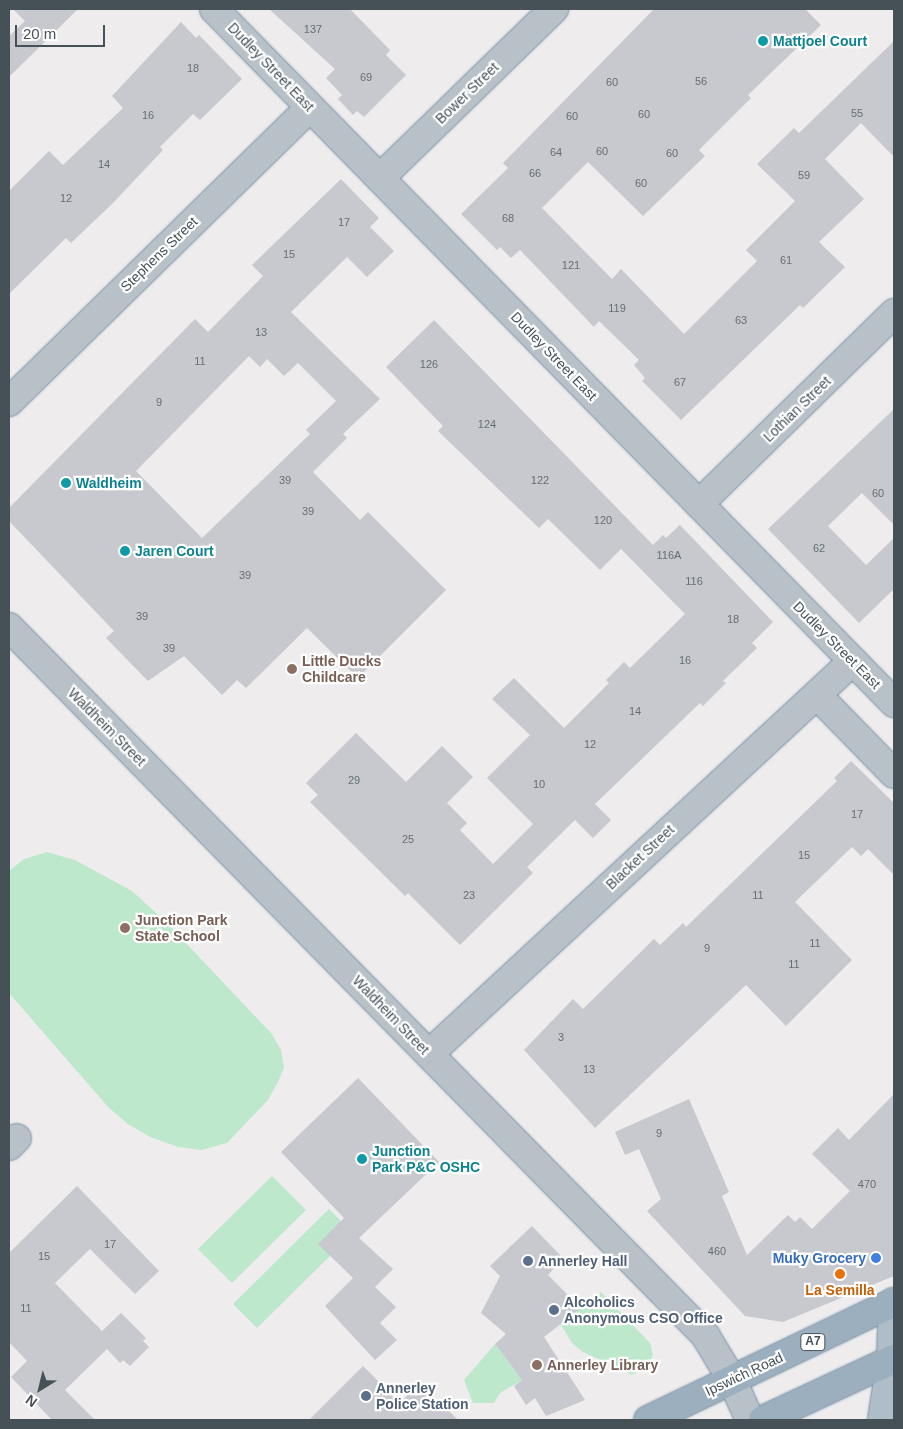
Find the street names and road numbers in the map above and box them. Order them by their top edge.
street label: Dudley Street East [224,19,318,115]
street label: Bower Street [432,59,502,127]
street label: Stephens Street [117,213,201,295]
street label: Dudley Street East [507,308,601,404]
street label: Lothian Street [760,373,834,445]
street label: Dudley Street East [790,598,884,692]
street label: Waldheim Street [65,685,149,769]
street label: Blacket Street [602,821,678,893]
street label: Waldheim Street [349,972,433,1058]
road number: A7 [799,1332,827,1351]
street label: Ipswich Road [702,1349,786,1399]

